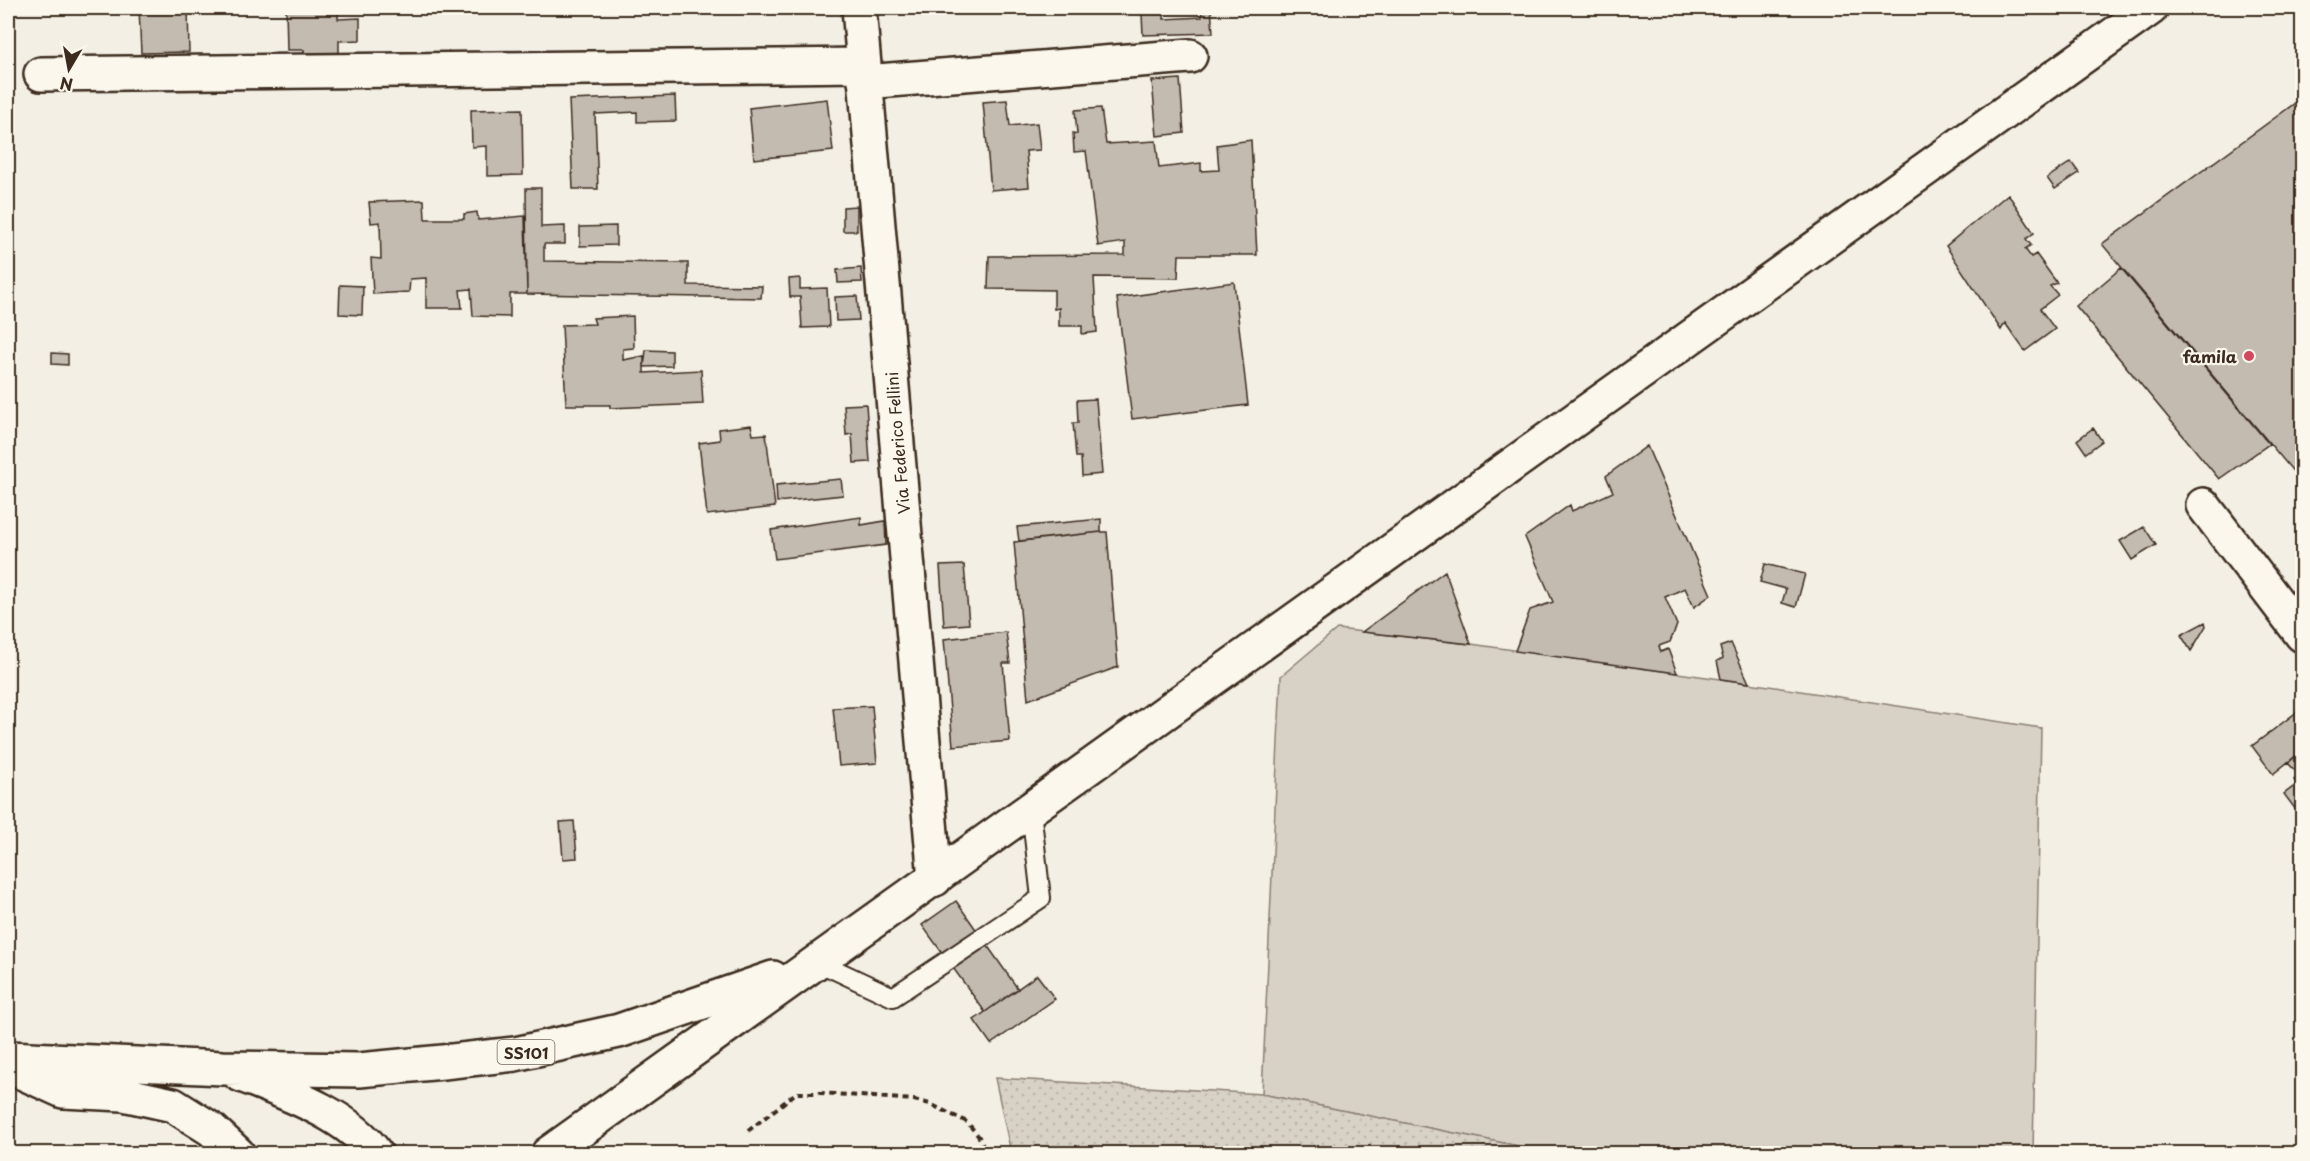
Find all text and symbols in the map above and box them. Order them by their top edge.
north arrow [39,39,99,99]
text: N [58,72,75,98]
place label: famila [2183,344,2237,368]
marker: famila [2242,349,2256,363]
street label: Via Federico Fellini [879,371,915,515]
road number: SS101 [498,1040,554,1064]

